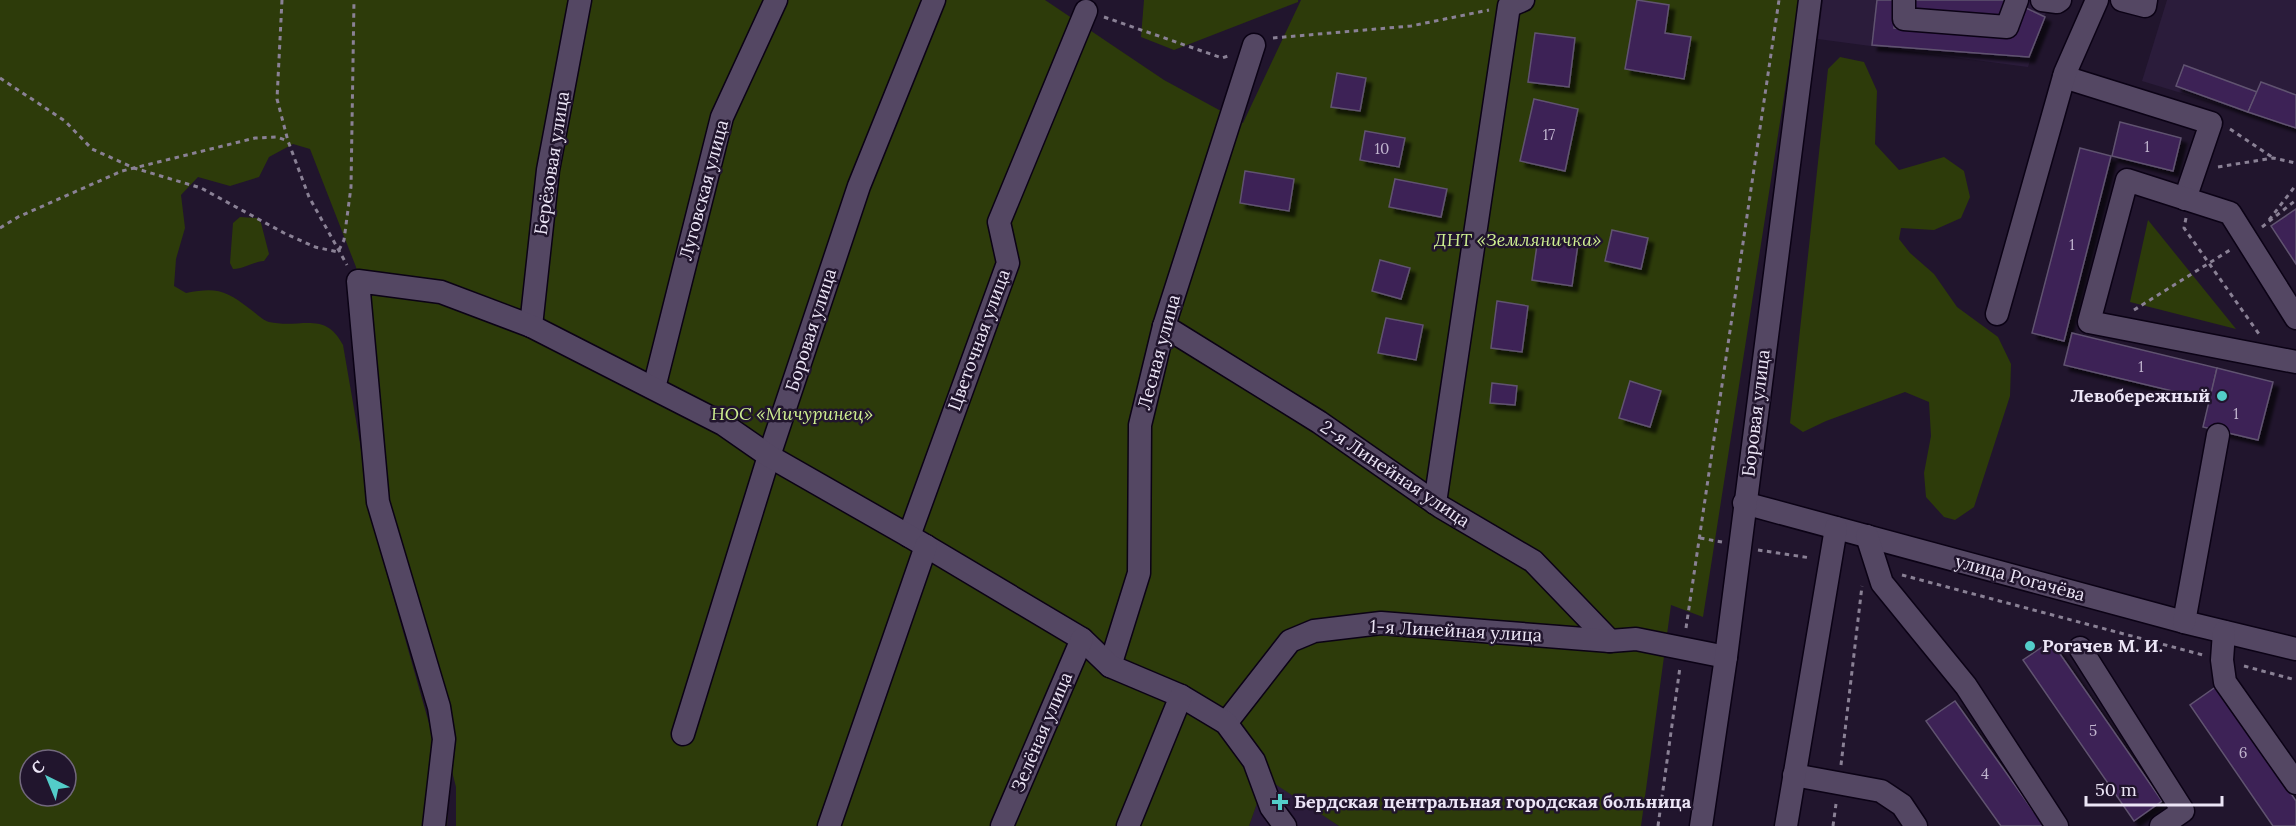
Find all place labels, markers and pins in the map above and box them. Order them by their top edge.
place label: Левобережный [2070,384,2210,407]
marker: Левобережный [2215,389,2229,403]
place label: Рогачев М. И. [2042,634,2163,657]
marker: Рогачев М. И. [2023,639,2037,653]
place label: Бердская центральная городская больница [1294,790,1692,813]
marker: Бердская центральная городская больница [1271,793,1289,811]

